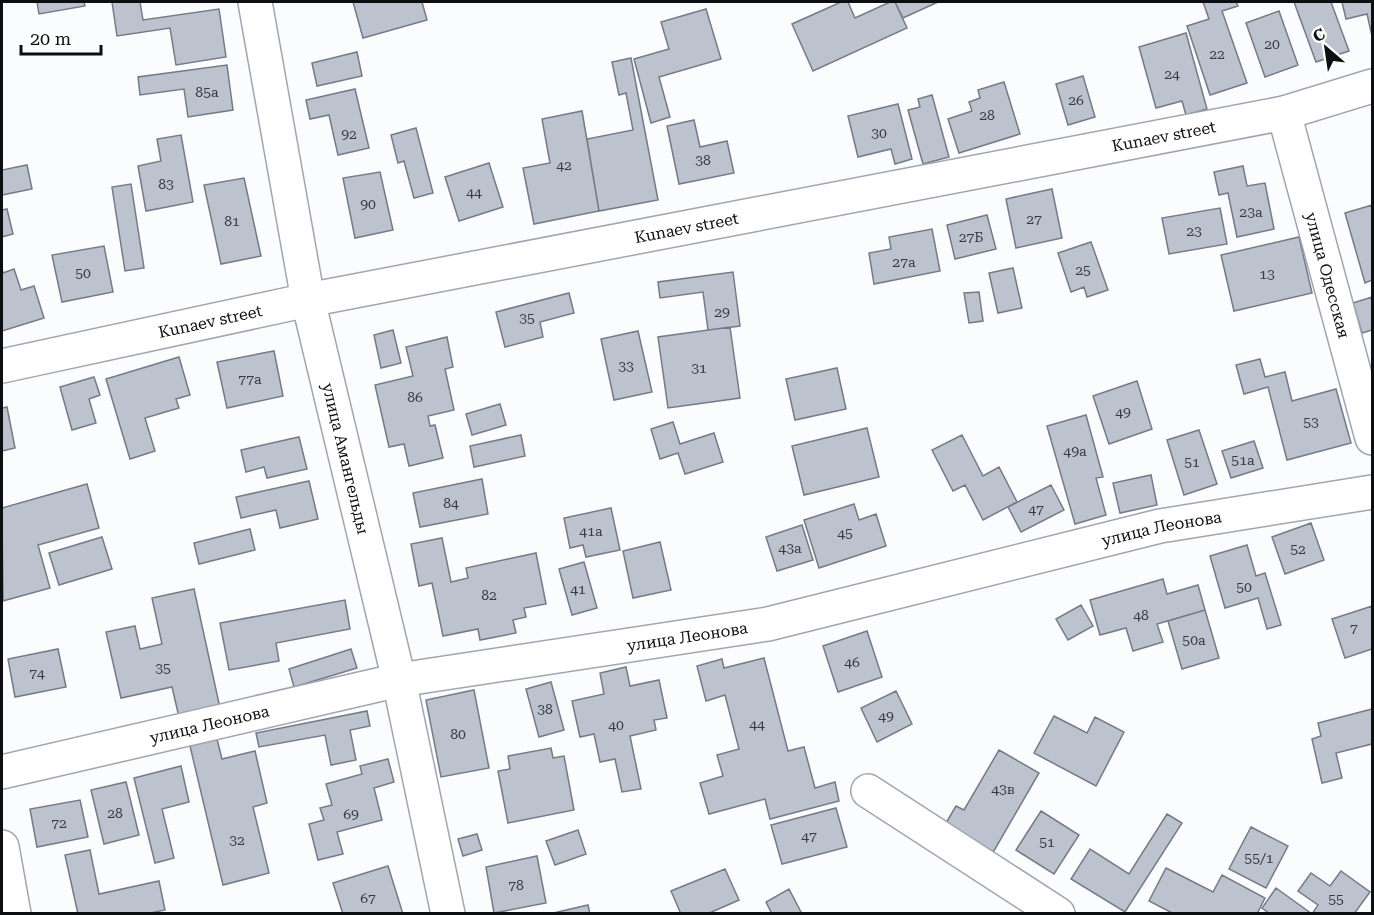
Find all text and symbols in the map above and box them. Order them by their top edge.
scale bar [21,18,100,56]
north arrow [1296,18,1356,78]
text: С [1309,24,1328,46]
text: 20 m [30,28,71,49]
house number: 20 [1264,36,1280,52]
house number: 22 [1209,46,1225,62]
house number: 24 [1164,66,1180,82]
house number: 85а [195,84,219,100]
house number: 26 [1068,92,1084,108]
house number: 28 [979,107,995,123]
street label: Kunaev street [1110,117,1217,155]
house number: 30 [871,125,887,141]
house number: 92 [341,126,357,142]
house number: 38 [695,152,711,168]
house number: 42 [556,157,572,173]
house number: 83 [158,176,174,192]
house number: 44 [466,184,482,200]
house number: 90 [360,196,376,212]
house number: 23а [1239,204,1263,220]
street label: Kunaev street [633,208,740,247]
street label: улица Одесская [1302,210,1354,340]
house number: 27 [1026,211,1042,227]
house number: 81 [224,213,240,229]
house number: 23 [1186,223,1202,239]
house number: 27Б [959,229,983,245]
house number: 27а [892,254,916,270]
house number: 25 [1075,262,1091,278]
house number: 50 [75,265,91,281]
house number: 13 [1259,266,1275,282]
street label: Kunaev street [157,301,264,342]
house number: 29 [714,304,730,320]
house number: 35 [519,310,535,326]
house number: 33 [618,358,634,374]
house number: 31 [691,360,707,376]
house number: 77а [238,371,262,387]
street label: улица Амангельды [319,381,373,536]
house number: 86 [407,389,423,405]
house number: 49 [1115,404,1131,420]
house number: 53 [1303,414,1319,430]
house number: 49а [1063,443,1087,459]
house number: 51а [1231,452,1255,468]
house number: 51 [1184,454,1200,470]
house number: 84 [443,495,459,511]
house number: 47 [1028,501,1044,517]
street label: улица Леонова [1100,507,1223,550]
house number: 41а [579,523,603,539]
house number: 45 [837,525,853,541]
house number: 43а [778,540,802,556]
house number: 52 [1290,541,1306,557]
house number: 50 [1236,579,1252,595]
house number: 41 [570,581,586,597]
house number: 82 [481,587,497,603]
house number: 48 [1133,607,1149,623]
street label: улица Леонова [625,618,749,655]
house number: 7 [1350,620,1358,636]
house number: 50а [1182,632,1206,648]
house number: 46 [844,654,860,670]
house number: 35 [155,660,171,676]
house number: 74 [29,665,45,681]
street label: улица Леонова [148,701,271,747]
house number: 38 [537,701,553,717]
house number: 49 [878,708,894,724]
house number: 44 [749,716,765,732]
house number: 40 [608,717,624,733]
house number: 80 [450,726,466,742]
house number: 43в [991,781,1015,797]
house number: 28 [107,805,123,821]
house number: 69 [343,806,359,822]
house number: 72 [51,815,67,831]
house number: 47 [801,828,817,844]
house number: 32 [229,832,245,848]
house number: 51 [1039,834,1055,850]
house number: 55/1 [1244,850,1274,866]
house number: 78 [508,877,524,893]
house number: 67 [360,890,376,906]
house number: 55 [1328,891,1344,907]

